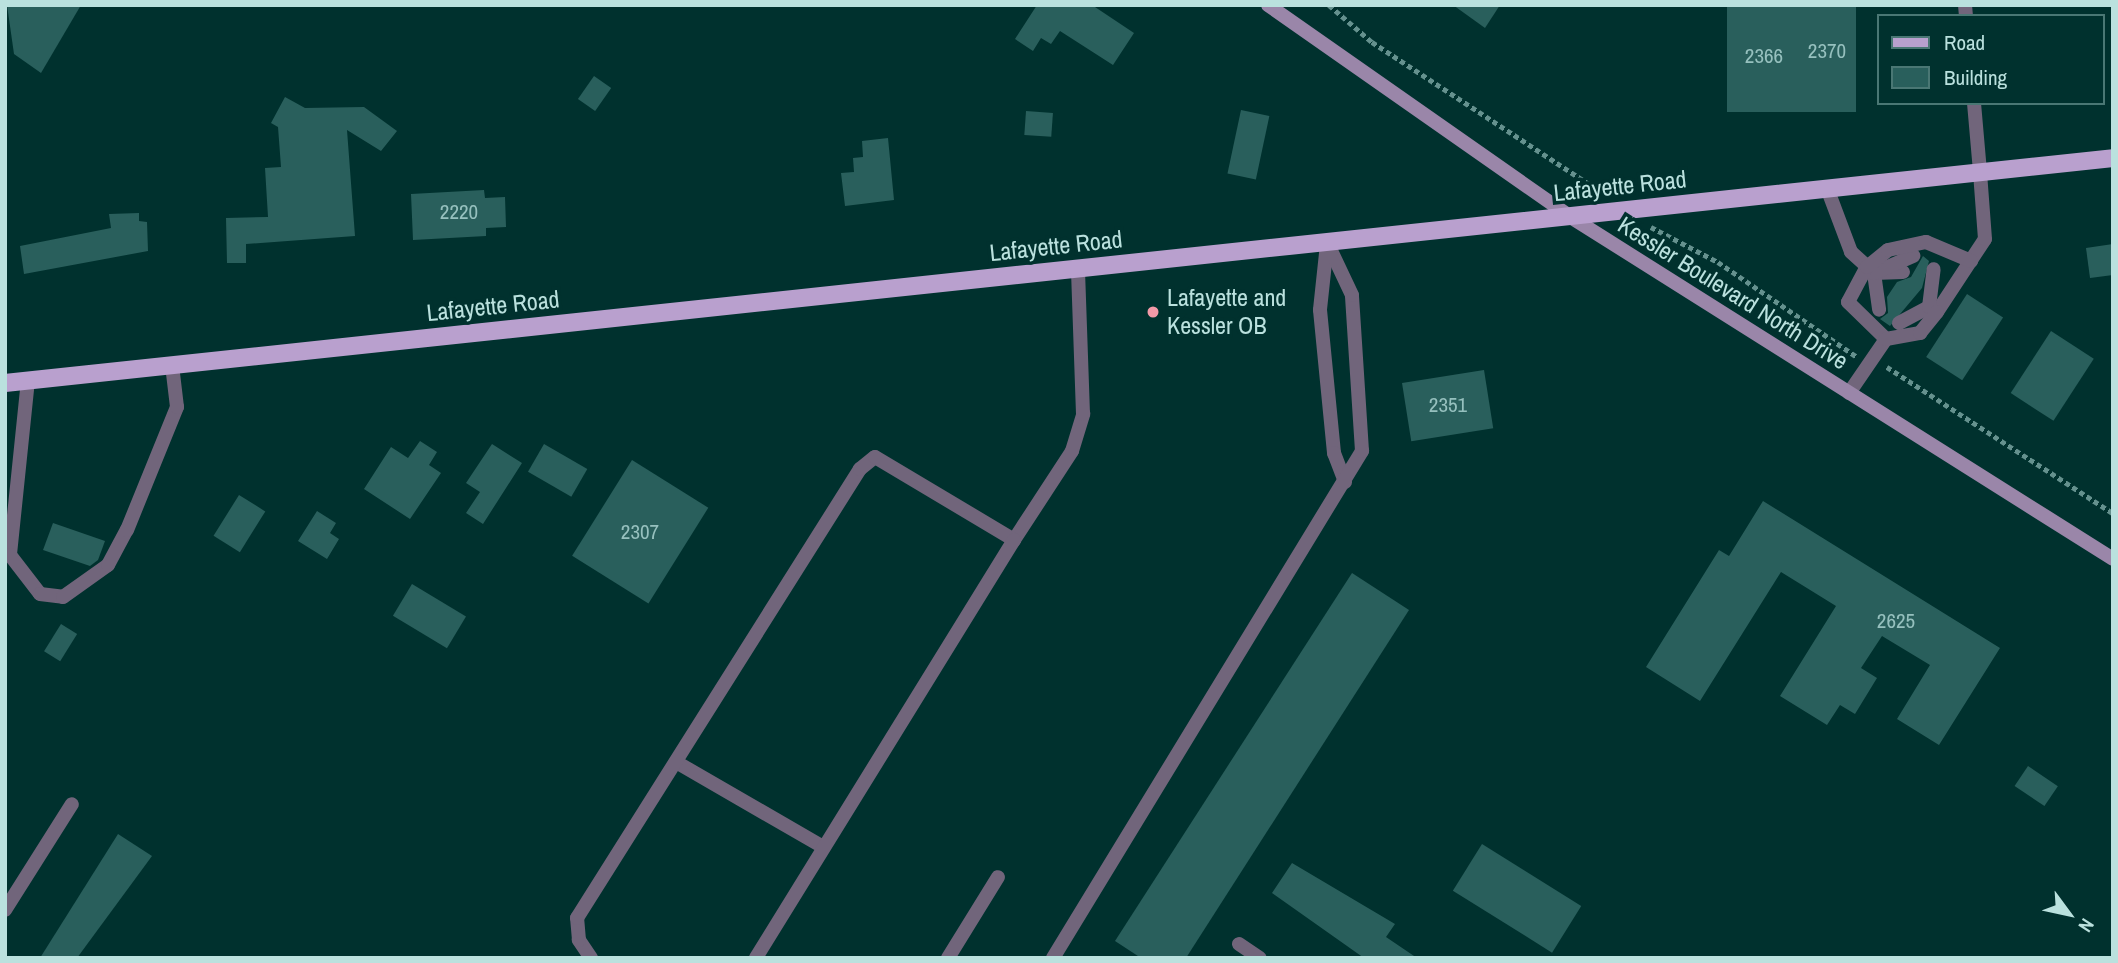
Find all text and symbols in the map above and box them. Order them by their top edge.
legend [1876,14,2104,105]
text: Road [1944,28,1985,57]
house number: 2370 [1808,38,1846,64]
house number: 2366 [1745,43,1783,69]
text: Building [1944,63,2007,92]
street label: Lafayette Road [1552,165,1688,207]
house number: 2220 [440,199,478,225]
street label: Kessler Boulevard North Drive [1613,210,1853,376]
street label: Lafayette Road [988,225,1124,267]
place label: Lafayette and Kessler OB [1167,284,1286,340]
street label: Lafayette Road [425,285,561,327]
marker: Lafayette and Kessler OB [1145,304,1161,320]
house number: 2351 [1429,392,1467,418]
house number: 2307 [621,519,659,545]
house number: 2625 [1877,608,1915,634]
north arrow [2034,879,2104,949]
text: N [2073,914,2101,937]

